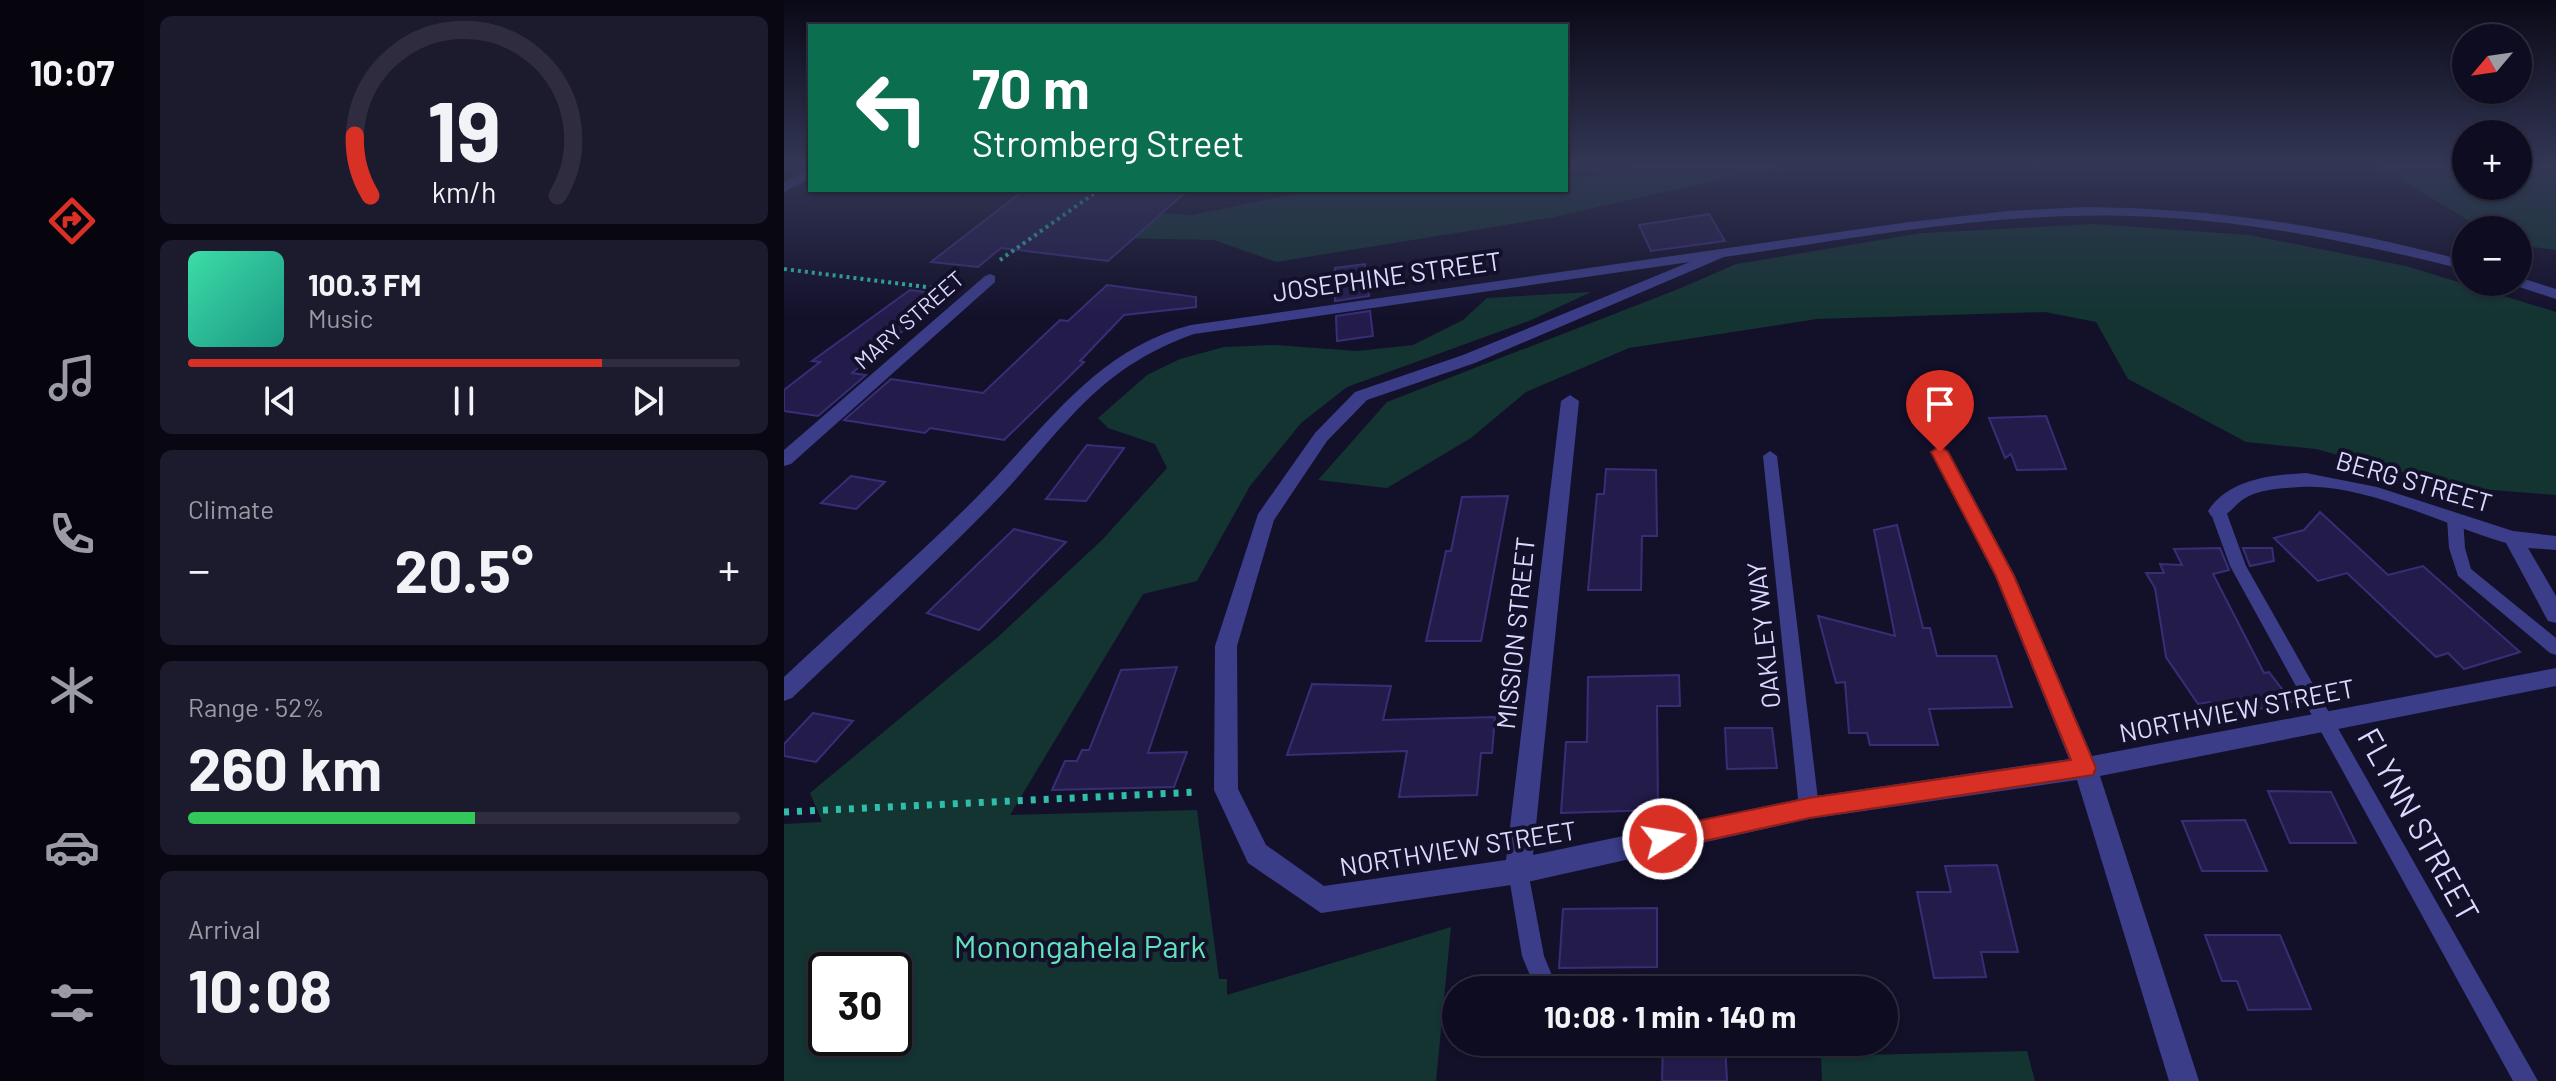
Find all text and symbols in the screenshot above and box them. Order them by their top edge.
north arrow [2452,24,2532,104]
map controls [2452,24,2532,296]
text: 10:07 [30,50,114,93]
text: 70 m [972,53,1090,120]
icon: left [840,56,944,160]
text: 19 [427,79,501,179]
button: + [2452,120,2532,200]
text: Stromberg Street [972,121,1244,164]
text: km/h [432,174,496,209]
icon: directions [44,193,100,249]
button: − [2452,216,2532,296]
street label: JOSEPHINE STREET [1270,244,1503,307]
street label: MARY STREET [848,265,968,374]
text: 100.3 FM [308,266,421,302]
text: Music [308,302,373,333]
icon: music [44,350,100,406]
pin [1906,370,1974,452]
icon: previous [258,379,302,423]
icon: pause [442,379,486,423]
icon: next [626,379,670,423]
icon: arrive [1918,382,1962,426]
street label: BERG STREET [2333,444,2496,518]
text: Climate [188,493,274,524]
icon: phone [44,506,100,562]
text: 20.5° [395,533,533,605]
street label: MISSION STREET [1489,535,1540,730]
text: − [188,542,210,595]
text: + [718,542,740,595]
street label: OAKLEY WAY [1739,560,1786,710]
icon: climate [44,662,100,718]
street label: NORTHVIEW STREET [2116,671,2357,748]
text: Range · 52% [188,691,324,722]
street label: FLYNN STREET [2351,721,2489,927]
text: 260 km [188,731,382,803]
position arrow [1621,797,1705,881]
street label: NORTHVIEW STREET [1337,813,1578,882]
icon: car [44,819,100,875]
text: Arrival [188,913,261,944]
park label: Monongahela Park [954,926,1206,964]
speed limit sign: 30 [808,952,912,1056]
text: 10:08 [188,953,332,1025]
icon: filters [44,975,100,1031]
text: 10:08 · 1 min · 140 m [1544,998,1796,1034]

